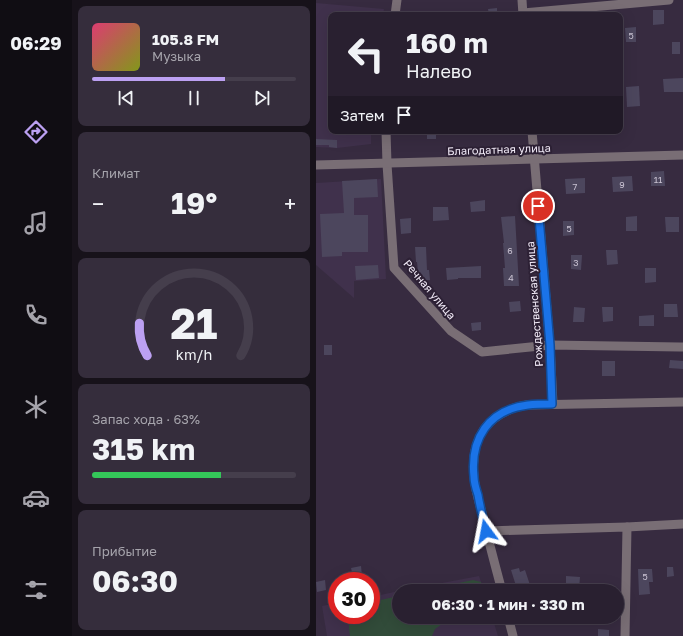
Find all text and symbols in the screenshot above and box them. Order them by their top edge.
text: 160 m [406,26,488,59]
icon: left [340,28,392,80]
text: 105.8 FM [152,30,219,48]
house number: 5 [628,30,634,41]
text: 06:29 [10,32,62,54]
text: Музыка [152,48,201,64]
text: Налево [406,60,472,82]
icon: previous [115,87,137,109]
icon: pause [183,87,205,109]
icon: next [251,87,273,109]
icon: arrive [393,104,415,126]
text: Затем [340,106,385,124]
icon: directions [22,118,50,146]
street label: Благодатная улица [447,141,551,157]
text: Климат [92,165,140,181]
house number: 11 [654,174,663,185]
house number: 9 [619,179,625,190]
house number: 7 [573,181,578,192]
text: 19° [171,185,217,221]
pin [521,189,555,223]
text: − [92,190,104,217]
text: + [284,190,296,217]
icon: arrive [527,195,549,217]
icon: music [22,209,50,237]
house number: 5 [566,223,572,234]
street label: Рождественская улица [523,241,545,367]
house number: 6 [507,245,513,256]
street label: Речная улица [401,257,459,321]
house number: 3 [573,257,579,268]
house number: 4 [508,272,514,283]
text: 21 [171,298,217,348]
icon: phone [22,301,50,329]
text: km/h [176,346,212,363]
icon: climate [22,393,50,421]
text: Запас хода · 63% [92,411,200,427]
text: 315 km [92,431,195,467]
icon: car [22,484,50,512]
position arrow [465,510,507,552]
text: Прибытие [92,543,157,559]
text: 06:30 [92,563,178,599]
house number: 5 [642,571,648,582]
speed limit sign: 30 [328,572,380,624]
icon: filters [22,576,50,604]
text: 06:30 · 1 мин · 330 m [431,595,585,613]

